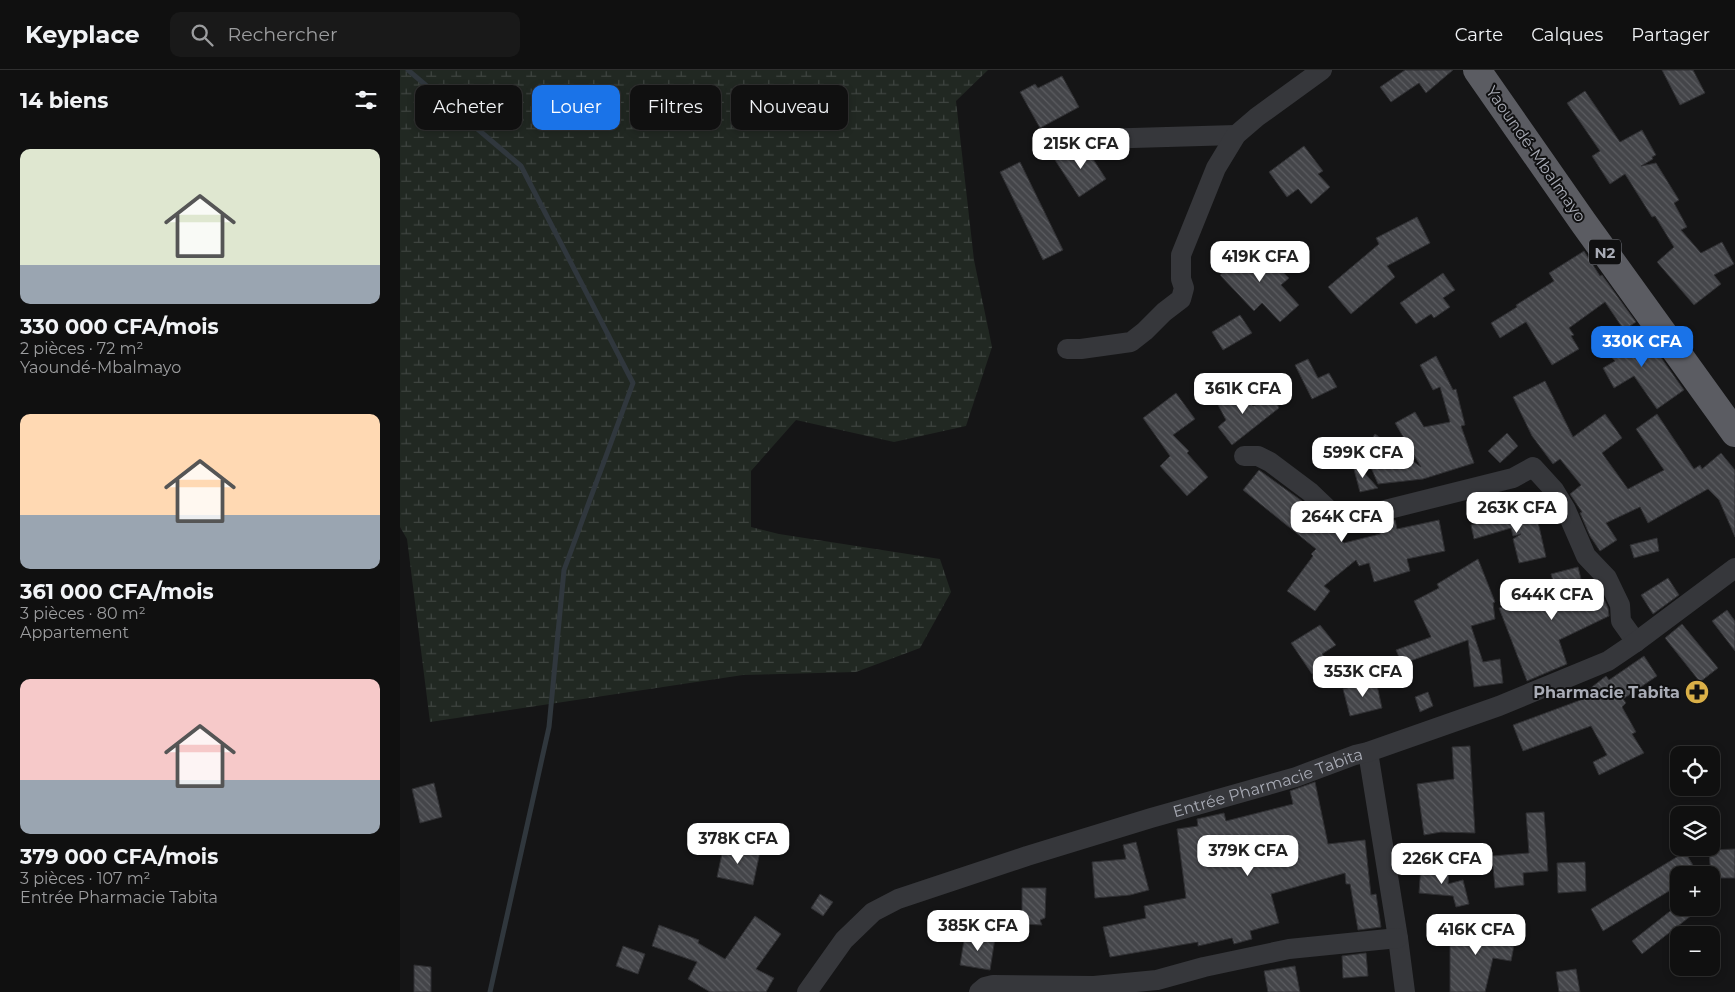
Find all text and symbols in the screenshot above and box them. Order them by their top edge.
search box [170,12,520,57]
text: Keyplace [25,20,140,49]
icon: search [188,21,216,49]
text: Rechercher [228,23,338,46]
text: Carte [1455,24,1503,46]
text: Calques [1531,24,1603,46]
text: Partager [1631,24,1710,46]
street label: Yaoundé-Mbalmayo [1482,82,1590,226]
chip: Acheter [415,85,522,130]
chip: Louer [532,85,620,130]
chip: Filtres [630,85,721,130]
chip: Nouveau [731,85,848,130]
icon: filters [352,86,380,114]
text: 14 biens [20,88,108,113]
pin: 215K CFA [1029,128,1133,170]
text: 215K CFA [1043,134,1119,153]
icon: home [155,181,245,271]
pin: 419K CFA [1208,240,1312,283]
road number: N2 [1589,240,1621,264]
text: 419K CFA [1221,247,1299,266]
text: 330 000 CFA/mois [20,314,219,339]
pin: 330K CFA [1590,326,1694,368]
text: 330K CFA [1602,332,1682,351]
text: 2 pièces · 72 m² [20,339,143,358]
text: Yaoundé-Mbalmayo [20,358,181,377]
pin: 361K CFA [1191,372,1295,415]
text: 361K CFA [1205,379,1281,398]
pin: 599K CFA [1311,436,1415,479]
text: 599K CFA [1323,443,1403,462]
icon: home [155,446,245,536]
pin: 263K CFA [1465,492,1569,534]
text: 263K CFA [1477,498,1557,517]
pin: 264K CFA [1290,500,1394,543]
text: 264K CFA [1302,507,1382,526]
pin: 644K CFA [1500,578,1604,621]
text: 361 000 CFA/mois [20,579,214,604]
text: 644K CFA [1511,585,1593,604]
text: 3 pièces · 80 m² [20,604,146,623]
text: Appartement [20,623,129,642]
pin: 353K CFA [1311,656,1415,698]
text: 353K CFA [1324,662,1402,681]
pharmacy icon: Pharmacie Tabita [1684,679,1710,705]
place label: Pharmacie Tabita [1533,683,1680,702]
icon: home [155,711,245,801]
street label: Entrée Pharmacie Tabita [1170,744,1364,821]
map controls [1670,746,1720,976]
button: locate [1670,746,1720,796]
button: layers [1670,806,1720,856]
pin: 378K CFA [686,822,790,865]
text: 378K CFA [698,829,778,848]
pin: 379K CFA [1196,834,1300,877]
text: 379K CFA [1208,841,1288,860]
pin: 226K CFA [1390,842,1494,885]
text: 379 000 CFA/mois [20,844,218,869]
text: 226K CFA [1402,849,1482,868]
button: + [1670,866,1720,916]
text: 3 pièces · 107 m² [20,869,151,888]
text: Entrée Pharmacie Tabita [20,888,218,907]
pin: 385K CFA [926,910,1030,952]
pin: 416K CFA [1424,914,1528,956]
text: 385K CFA [938,916,1018,935]
text: 416K CFA [1437,920,1515,939]
button: − [1670,926,1720,976]

